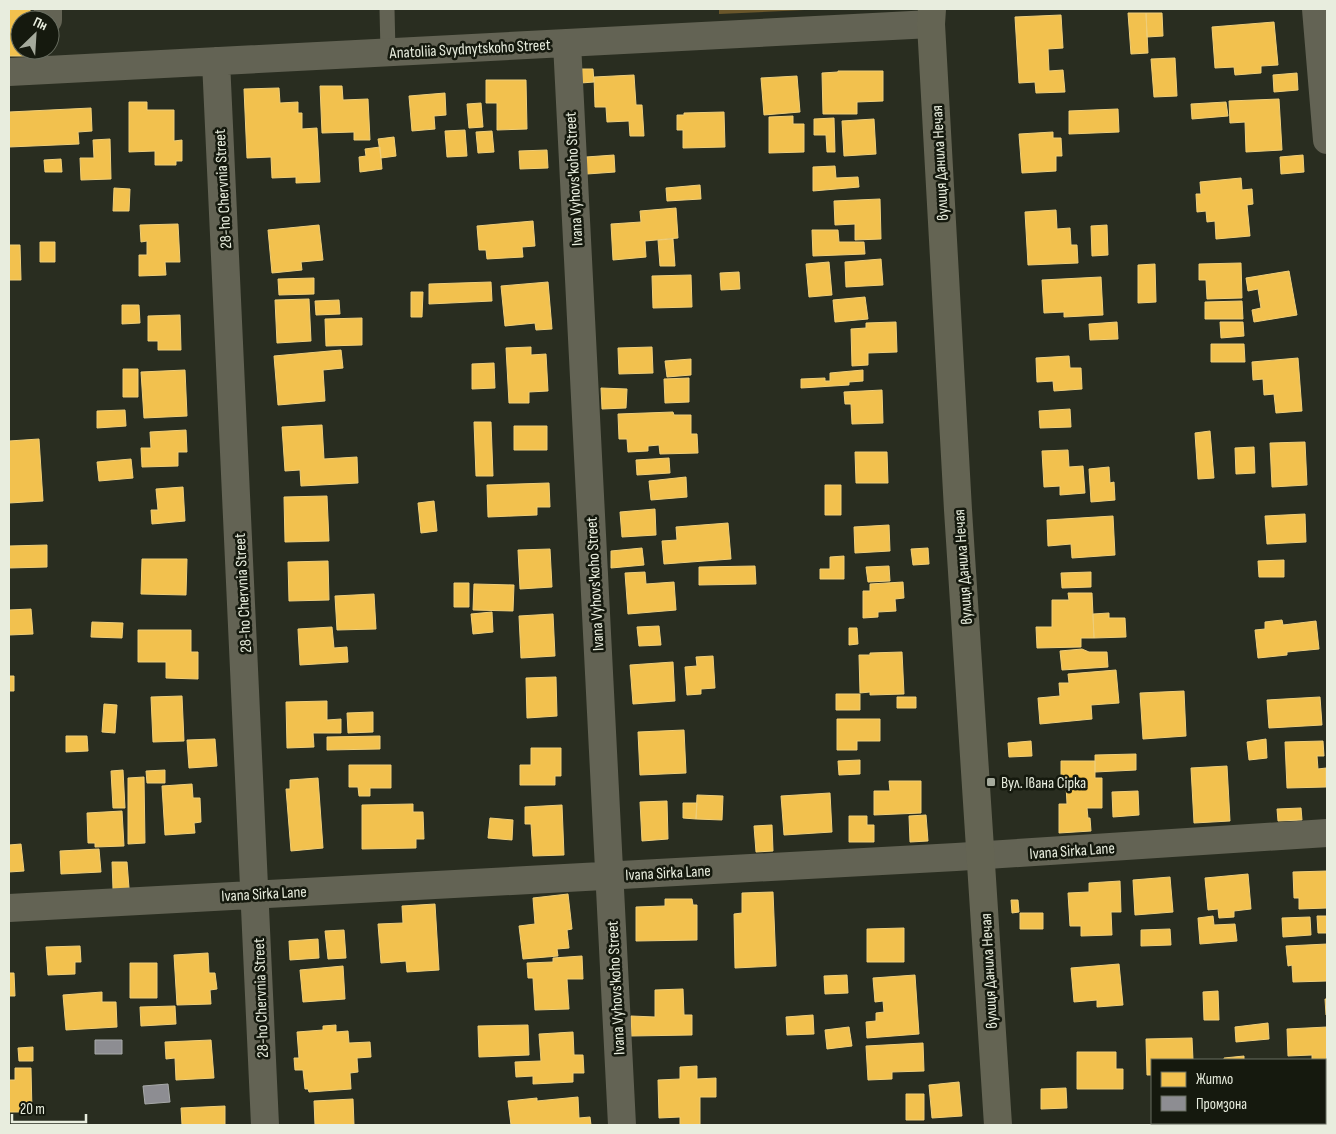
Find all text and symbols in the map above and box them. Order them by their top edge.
north arrow [10,10,60,60]
text: Пн [31,13,50,34]
street label: Anatoliia Svydnytskoho Street [388,36,551,63]
street label: вулиця Данила Нечая [928,105,953,221]
street label: Ivana Vyhovs'koho Street [561,111,588,247]
street label: 28-ho Chervnia Street [211,129,236,249]
street label: вулиця Данила Нечая [950,509,977,625]
street label: Ivana Vyhovs'koho Street [582,516,609,652]
street label: 28-ho Chervnia Street [231,533,256,653]
place label: Вул. Івана Сірка [1001,774,1086,793]
marker: Вул. Івана Сірка [985,776,997,788]
street label: Ivana Sirka Lane [1029,839,1115,864]
street label: Ivana Sirka Lane [625,862,711,885]
street label: Ivana Sirka Lane [221,883,307,906]
street label: вулиця Данила Нечая [977,913,1002,1029]
street label: Ivana Vyhovs'koho Street [603,920,630,1056]
street label: 28-ho Chervnia Street [250,938,273,1058]
legend [1151,1059,1326,1124]
text: Житло [1196,1070,1233,1089]
scale bar [12,1092,86,1124]
text: Промзона [1196,1095,1247,1114]
text: 20 m [20,1100,45,1119]

